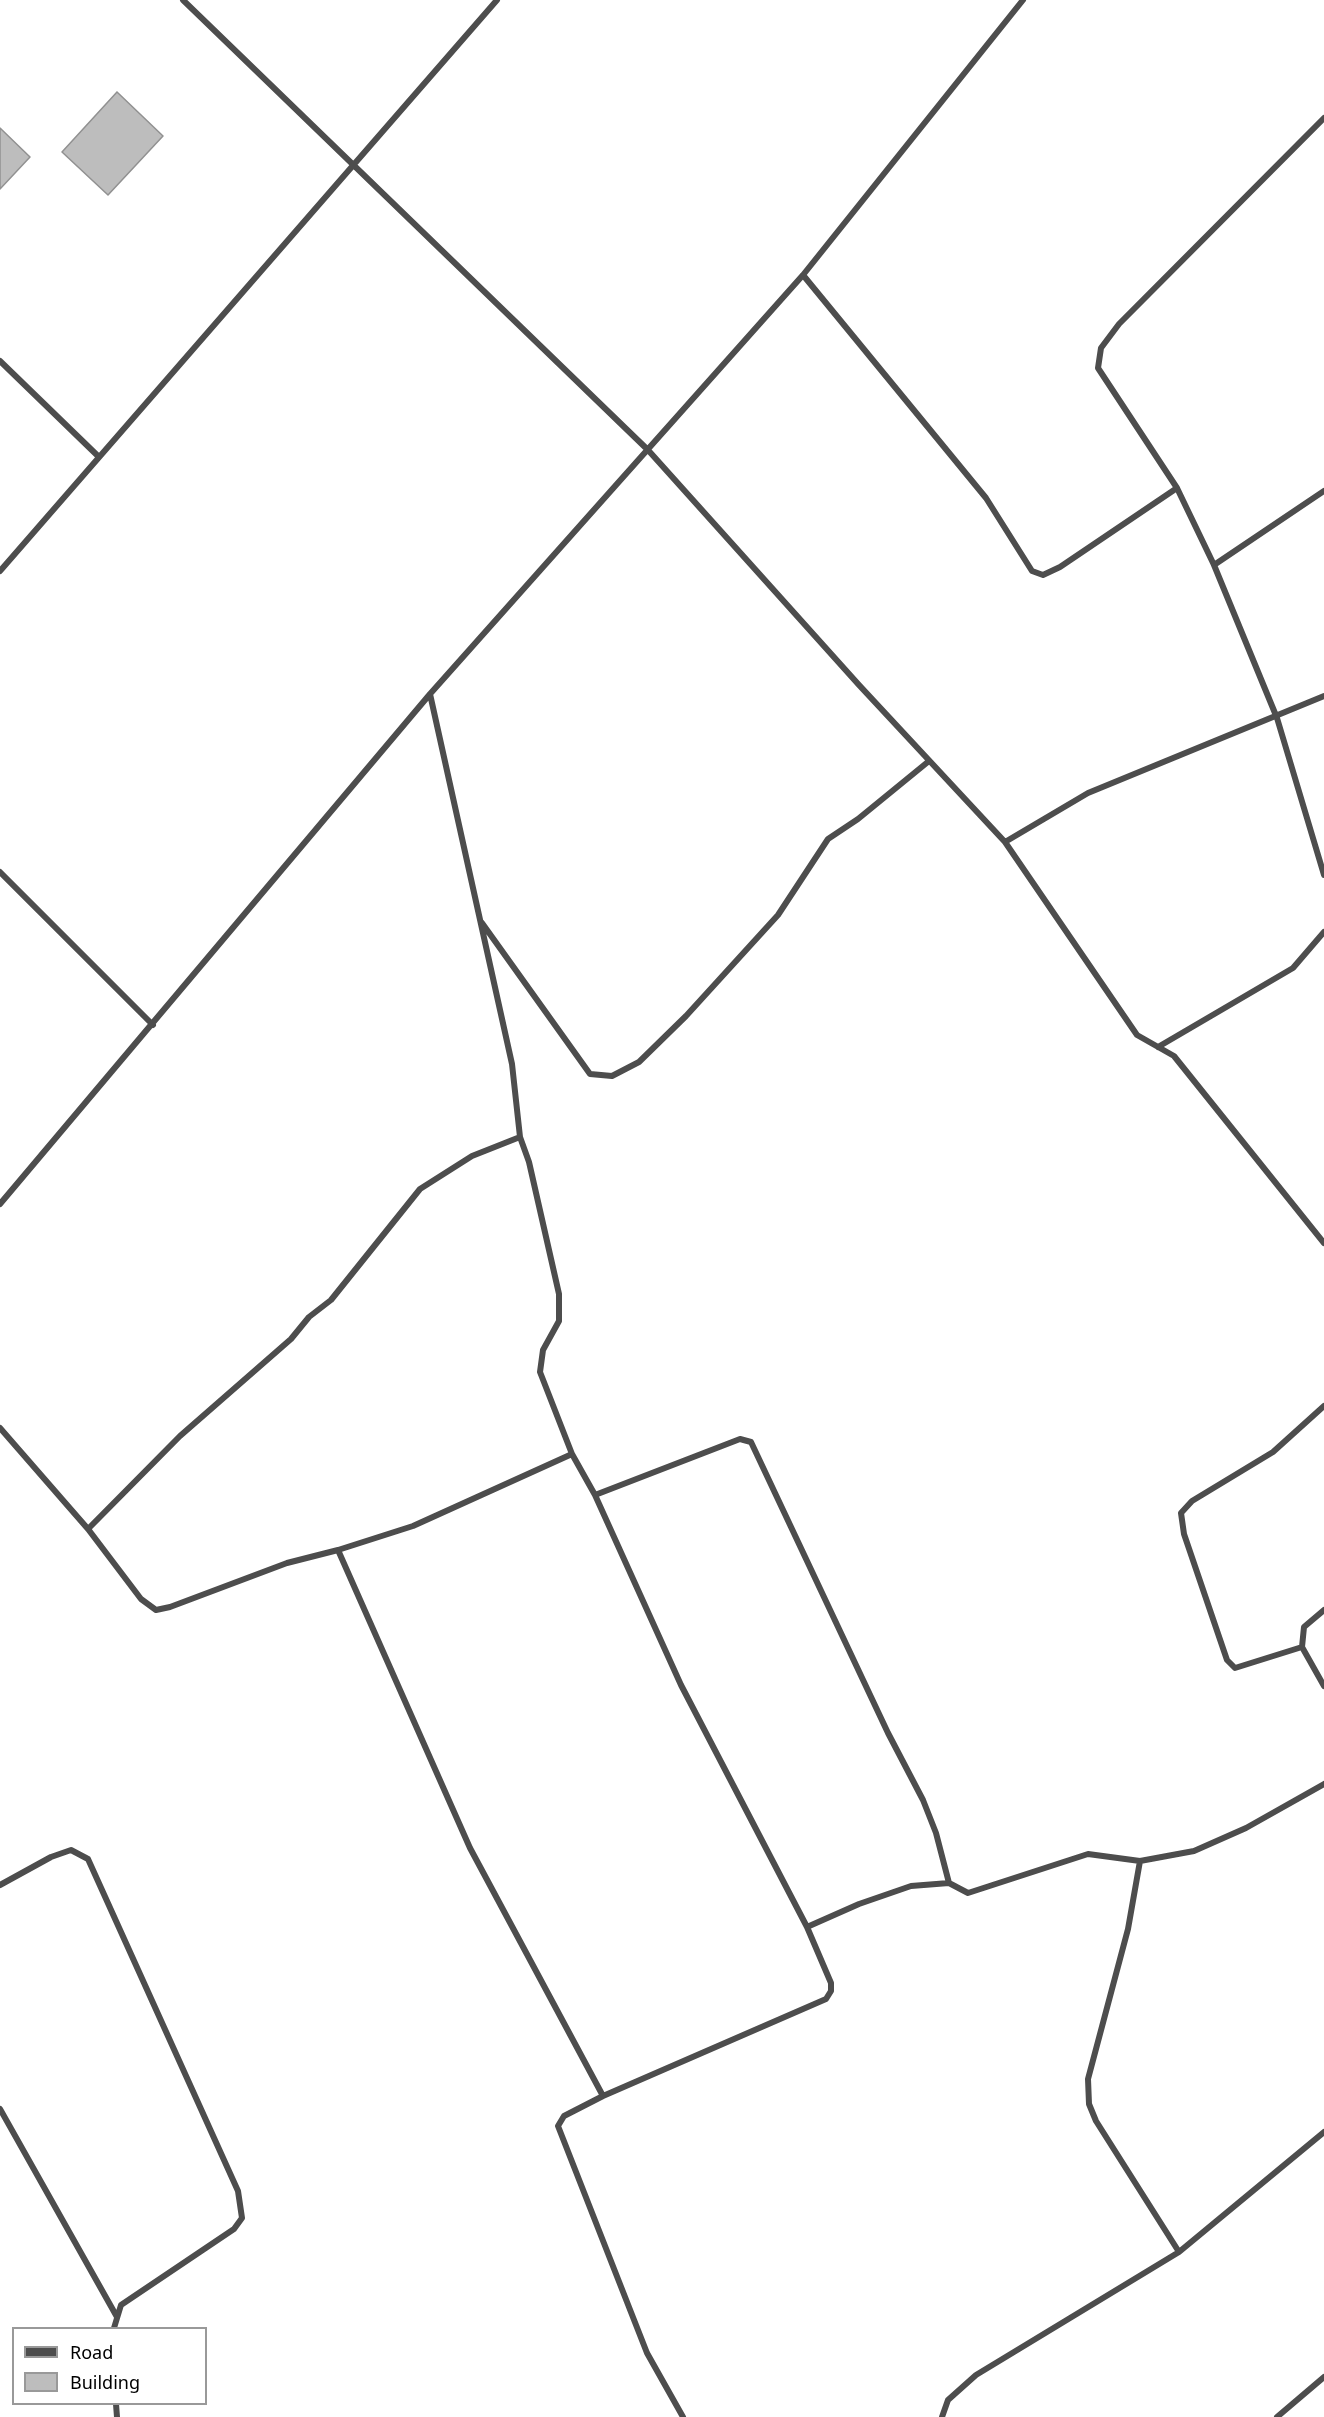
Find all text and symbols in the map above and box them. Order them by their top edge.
legend [12,2327,207,2405]
text: Road [70,2340,113,2364]
text: Building [70,2370,140,2394]

